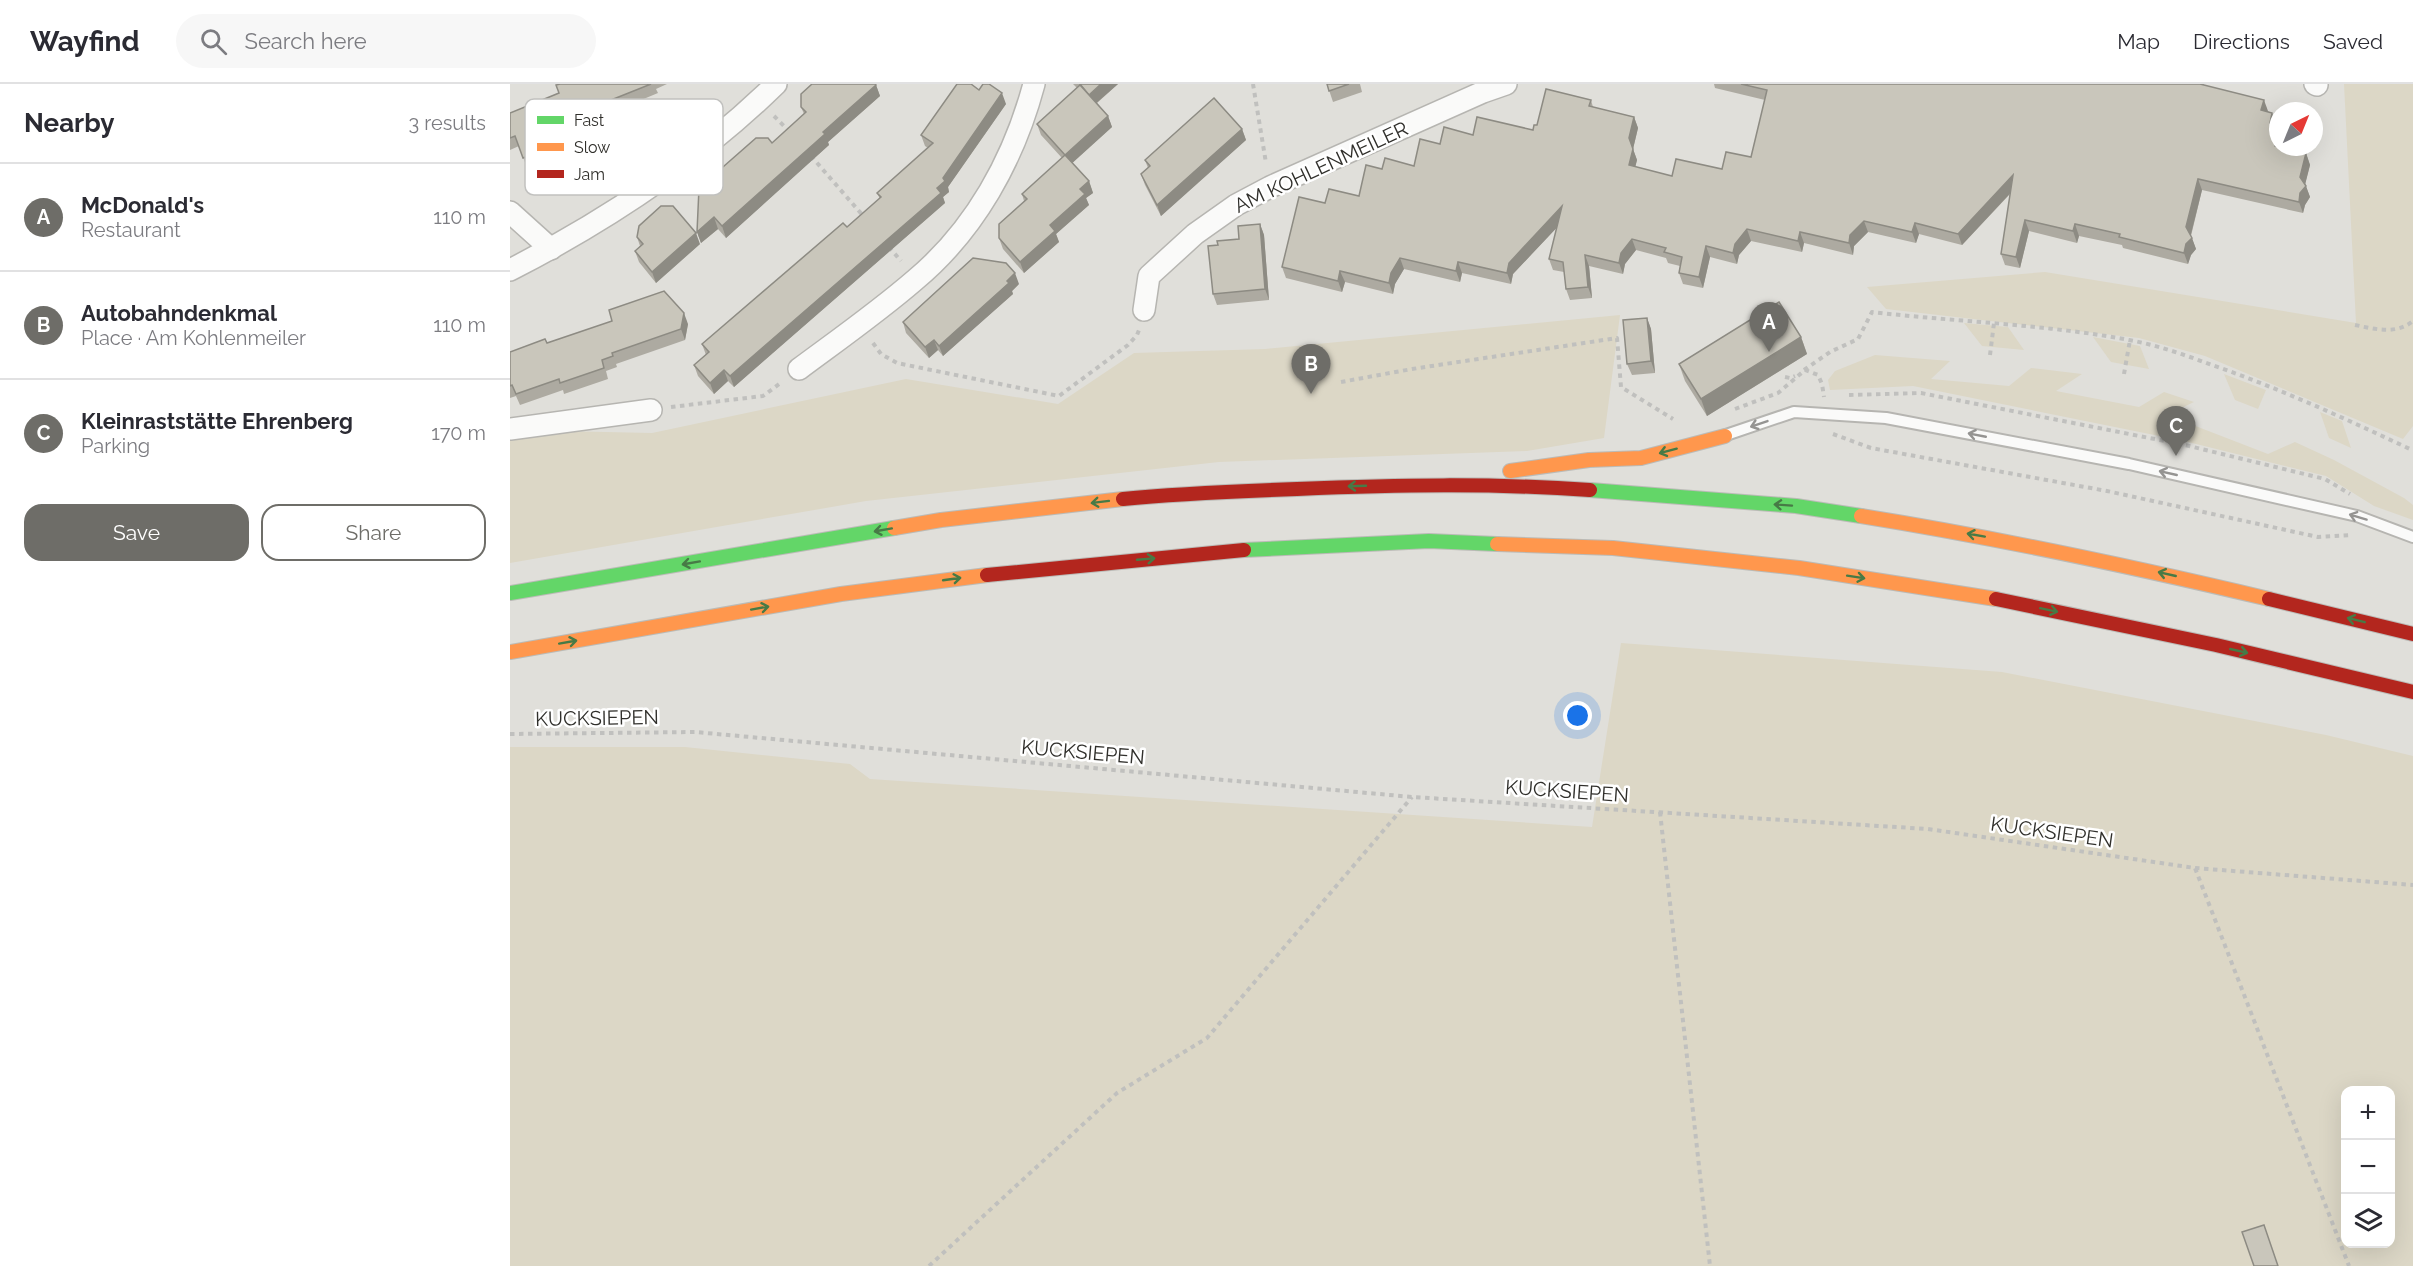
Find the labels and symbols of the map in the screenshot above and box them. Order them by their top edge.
legend [525,99,723,195]
north arrow [2269,102,2323,156]
text: Fast [574,111,605,130]
street label: AM KOHLENMEILER [1230,116,1412,218]
text: Slow [574,138,610,157]
text: Jam [574,165,605,184]
pin: A [1750,302,1788,352]
pin: B [1292,344,1330,394]
pin: C [2156,406,2196,456]
one-way arrow [1750,419,1769,430]
one-way arrow [1968,429,1987,440]
one-way arrow [1659,445,1678,457]
one-way arrow [2159,466,2178,478]
one-way arrow [1348,480,1368,492]
one-way arrow [1091,497,1110,508]
one-way arrow [1774,499,1793,510]
one-way arrow [2349,511,2368,522]
one-way arrow [874,525,894,536]
one-way arrow [1966,529,1986,540]
one-way arrow [1136,553,1156,564]
one-way arrow [682,557,701,568]
one-way arrow [2157,568,2176,580]
one-way arrow [1846,572,1866,583]
one-way arrow [942,573,962,584]
one-way arrow [749,602,769,613]
one-way arrow [2039,604,2058,616]
one-way arrow [2347,613,2366,625]
one-way arrow [557,636,577,647]
one-way arrow [2229,645,2248,657]
your location [1563,701,1592,730]
street label: KUCKSIEPEN [535,705,659,731]
street label: KUCKSIEPEN [1020,735,1146,769]
street label: KUCKSIEPEN [1504,775,1630,807]
street label: KUCKSIEPEN [1989,811,2115,853]

